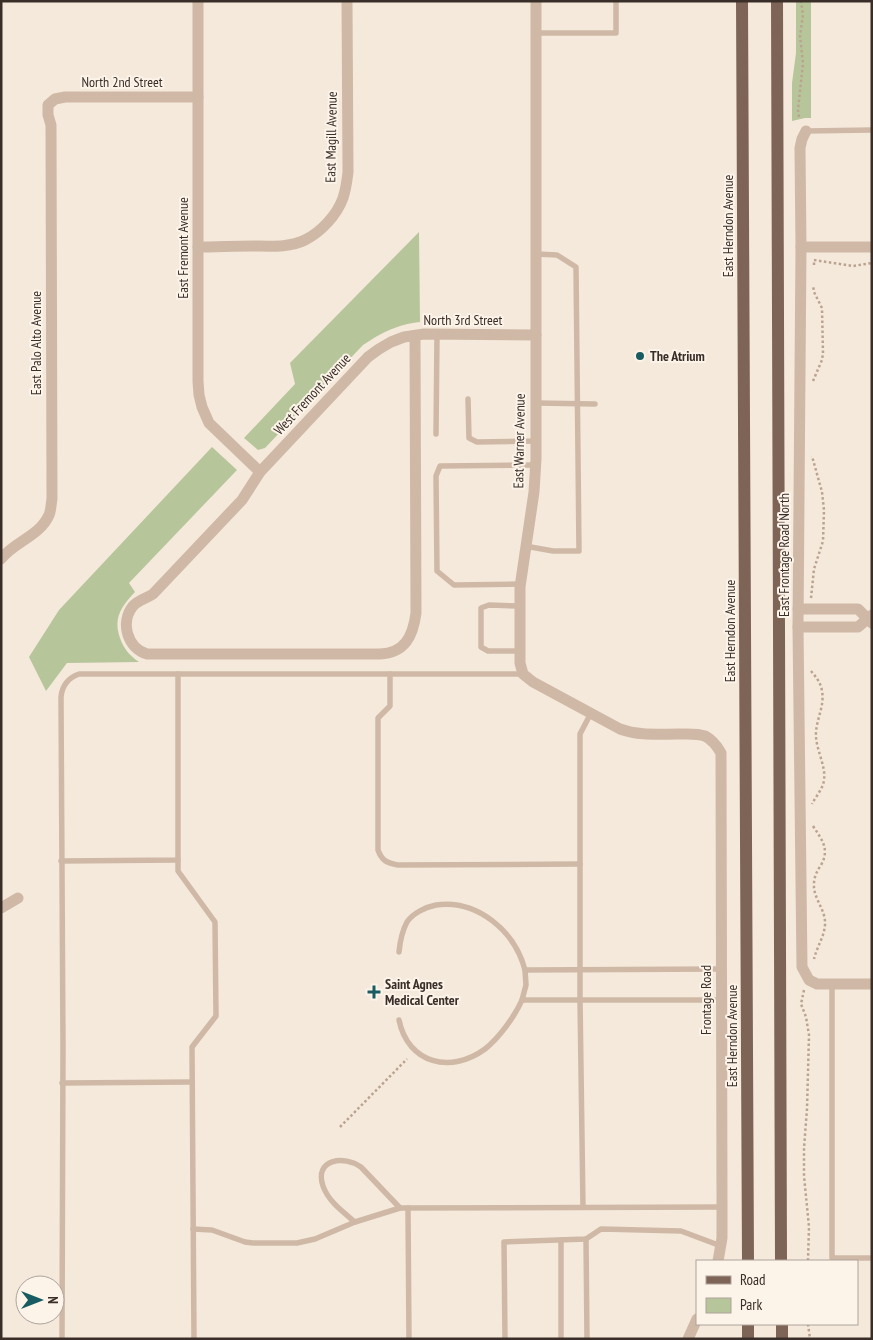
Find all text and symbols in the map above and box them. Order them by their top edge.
street label: North 2nd Street [81,73,163,91]
street label: East Magill Avenue [321,91,341,183]
street label: East Herndon Avenue [719,174,737,277]
street label: East Fremont Avenue [174,197,192,299]
street label: East Palo Alto Avenue [27,291,45,395]
street label: North 3rd Street [424,311,503,329]
place label: The Atrium [650,347,705,365]
street label: West Fremont Avenue [270,349,354,438]
marker: The Atrium [634,350,646,362]
street label: East Warner Avenue [509,393,529,489]
street label: East Frontage Road North [775,493,793,617]
street label: East Herndon Avenue [721,579,739,682]
street label: Frontage Road [697,965,715,1035]
place label: Saint Agnes Medical Center [385,975,460,1009]
street label: East Herndon Avenue [723,984,741,1087]
marker: Saint Agnes Medical Center [367,985,381,999]
legend [696,1260,858,1325]
text: Road [740,1270,766,1289]
north arrow [15,1275,65,1325]
text: Park [740,1295,762,1314]
text: N [44,1296,62,1304]

